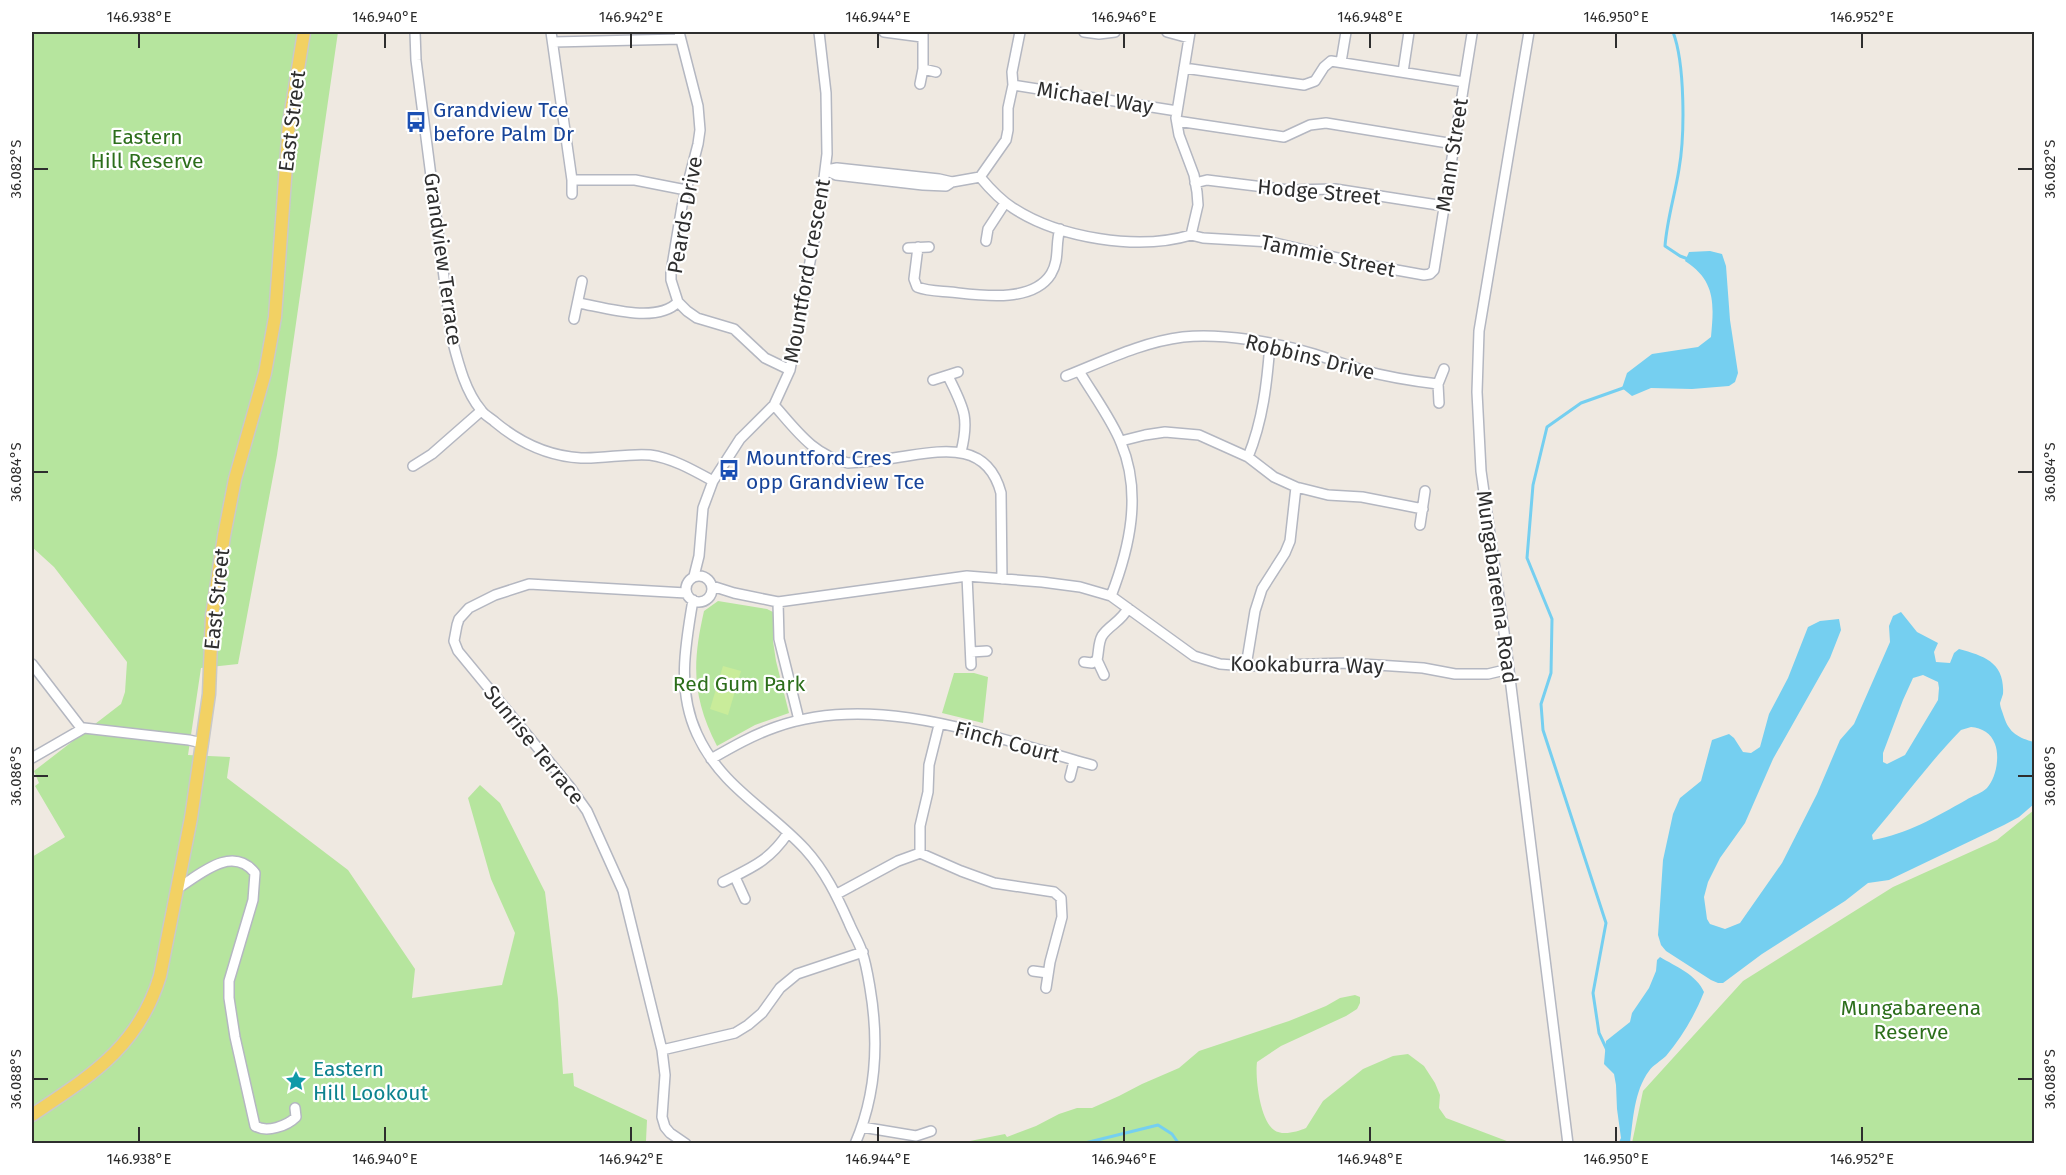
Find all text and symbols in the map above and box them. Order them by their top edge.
text: 146.938°E [107,8,171,26]
text: 146.940°E [352,8,418,26]
text: 146.942°E [599,8,663,26]
text: 146.944°E [845,8,911,26]
text: 146.946°E [1091,8,1157,26]
text: 146.948°E [1337,8,1403,26]
text: 146.950°E [1583,8,1649,26]
text: 146.952°E [1830,8,1894,26]
street label: East Street [273,68,311,173]
street label: Michael Way [1035,76,1156,120]
street label: Mann Street [1430,96,1474,214]
place label: Grandview Tce before Palm Dr [433,97,574,147]
bus stop icon: Grandview Tce before Palm Dr [404,110,428,134]
park label: Eastern Hill Reserve [91,124,203,174]
text: 36.082°S [7,140,25,198]
text: 36.082°S [2041,140,2059,198]
street label: Peards Drive [662,154,708,276]
street label: Grandview Terrace [418,171,468,347]
street label: Hodge Street [1256,174,1382,210]
street label: Mountford Crescent [778,176,836,365]
street label: Tammie Street [1258,229,1398,283]
street label: Robbins Drive [1243,328,1377,386]
text: 36.084°S [7,442,25,502]
text: 36.084°S [2041,442,2059,502]
place label: Mountford Cres opp Grandview Tce [746,445,925,495]
bus stop icon: Mountford Cres opp Grandview Tce [717,458,741,482]
street label: Mungabareena Road [1471,489,1523,685]
street label: East Street [199,546,235,651]
street label: Kookaburra Way [1230,651,1385,679]
park label: Red Gum Park [673,671,805,697]
street label: Sunrise Terrace [478,680,590,810]
street label: Finch Court [952,716,1063,769]
text: 36.086°S [7,746,25,806]
text: 36.086°S [2041,746,2059,806]
park label: Mungabareena Reserve [1841,995,1981,1045]
text: 36.088°S [7,1049,25,1109]
text: 36.088°S [2041,1049,2059,1109]
place label: Eastern Hill Lookout [313,1056,429,1106]
place icon: Eastern Hill Lookout [284,1069,308,1093]
text: 146.938°E [107,1150,171,1168]
text: 146.940°E [352,1150,418,1168]
text: 146.942°E [599,1150,663,1168]
text: 146.944°E [845,1150,911,1168]
text: 146.946°E [1091,1150,1157,1168]
text: 146.948°E [1337,1150,1403,1168]
text: 146.950°E [1583,1150,1649,1168]
text: 146.952°E [1830,1150,1894,1168]

